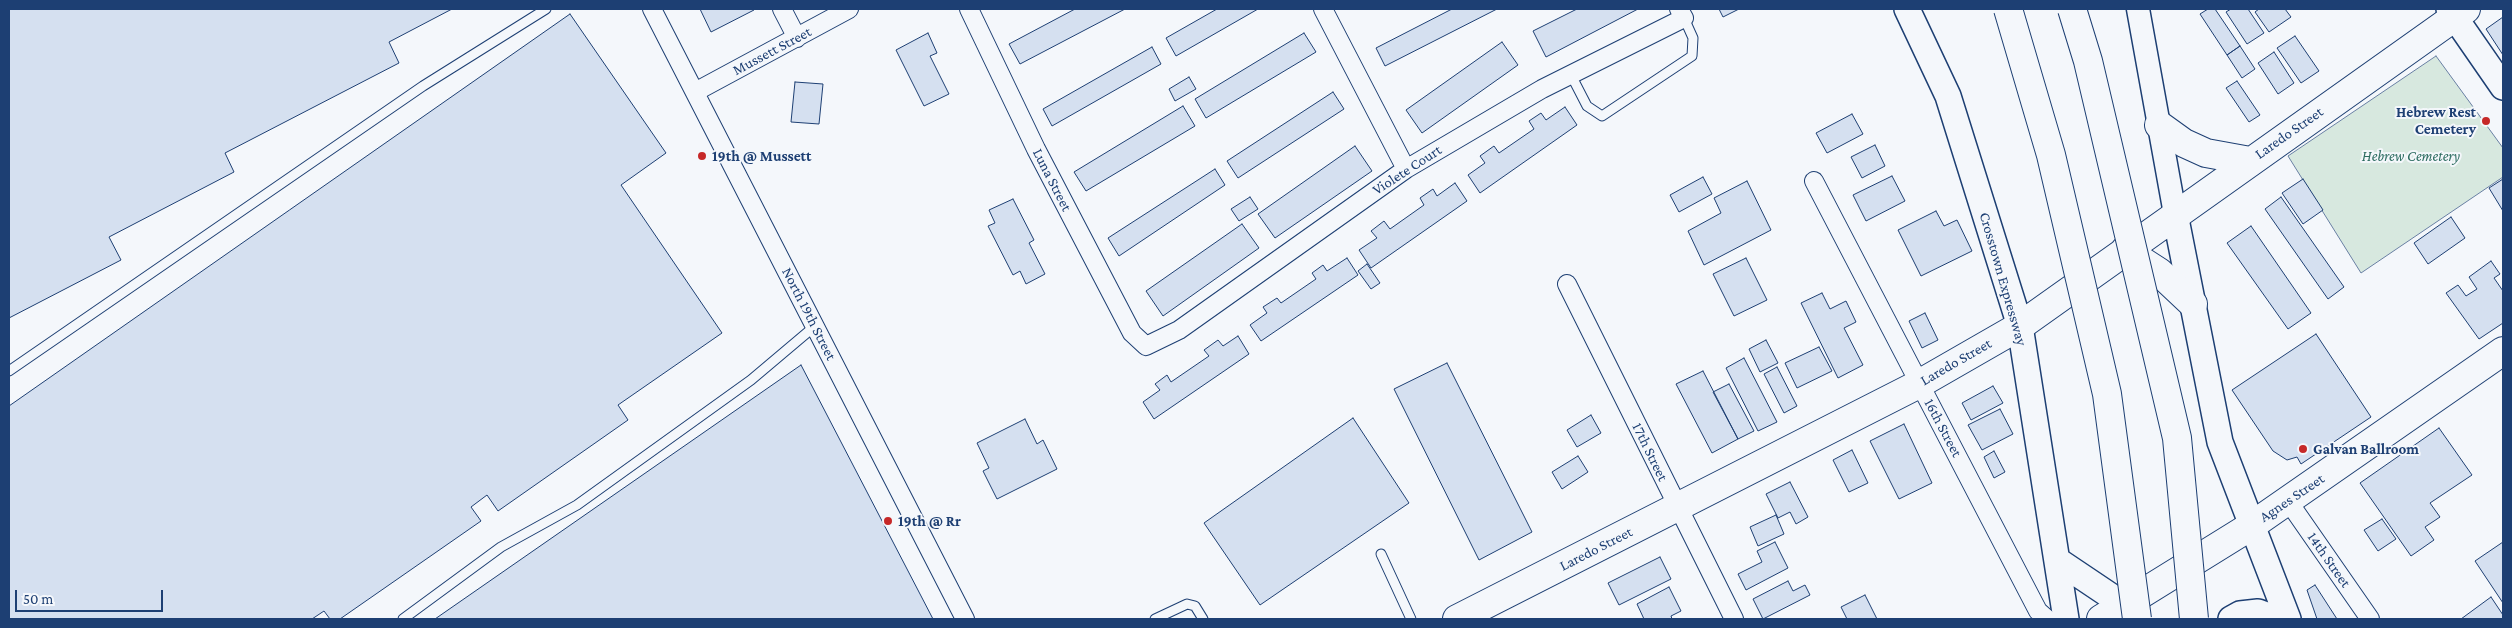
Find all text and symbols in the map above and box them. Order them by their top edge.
street label: Mussett Street [730,23,814,79]
street label: Laredo Street [2251,103,2327,163]
place label: Hebrew Rest Cemetery [2396,103,2476,138]
marker: Hebrew Rest Cemetery [2480,115,2492,127]
street label: Violete Court [1369,141,1445,199]
street label: Luna Street [1028,145,1076,215]
place label: 19th @ Mussett [712,147,811,165]
park label: Hebrew Cemetery [2362,147,2460,165]
marker: 19th @ Mussett [696,150,708,162]
street label: Crosstown Expressway [1975,210,2031,348]
street label: North 19th Street [778,264,840,364]
street label: Laredo Street [1917,334,1995,390]
street label: 16th Street [1920,396,1966,460]
street label: 17th Street [1628,420,1672,484]
place label: Galvan Ballroom [2313,440,2419,458]
marker: Galvan Ballroom [2297,443,2309,455]
street label: Agnes Street [2256,470,2328,526]
place label: 19th @ Rr [898,512,961,530]
marker: 19th @ Rr [882,515,894,527]
street label: Laredo Street [1557,523,1635,575]
street label: 14th Street [2303,529,2355,591]
scale bar [18,580,165,612]
text: 50 m [23,591,53,607]

